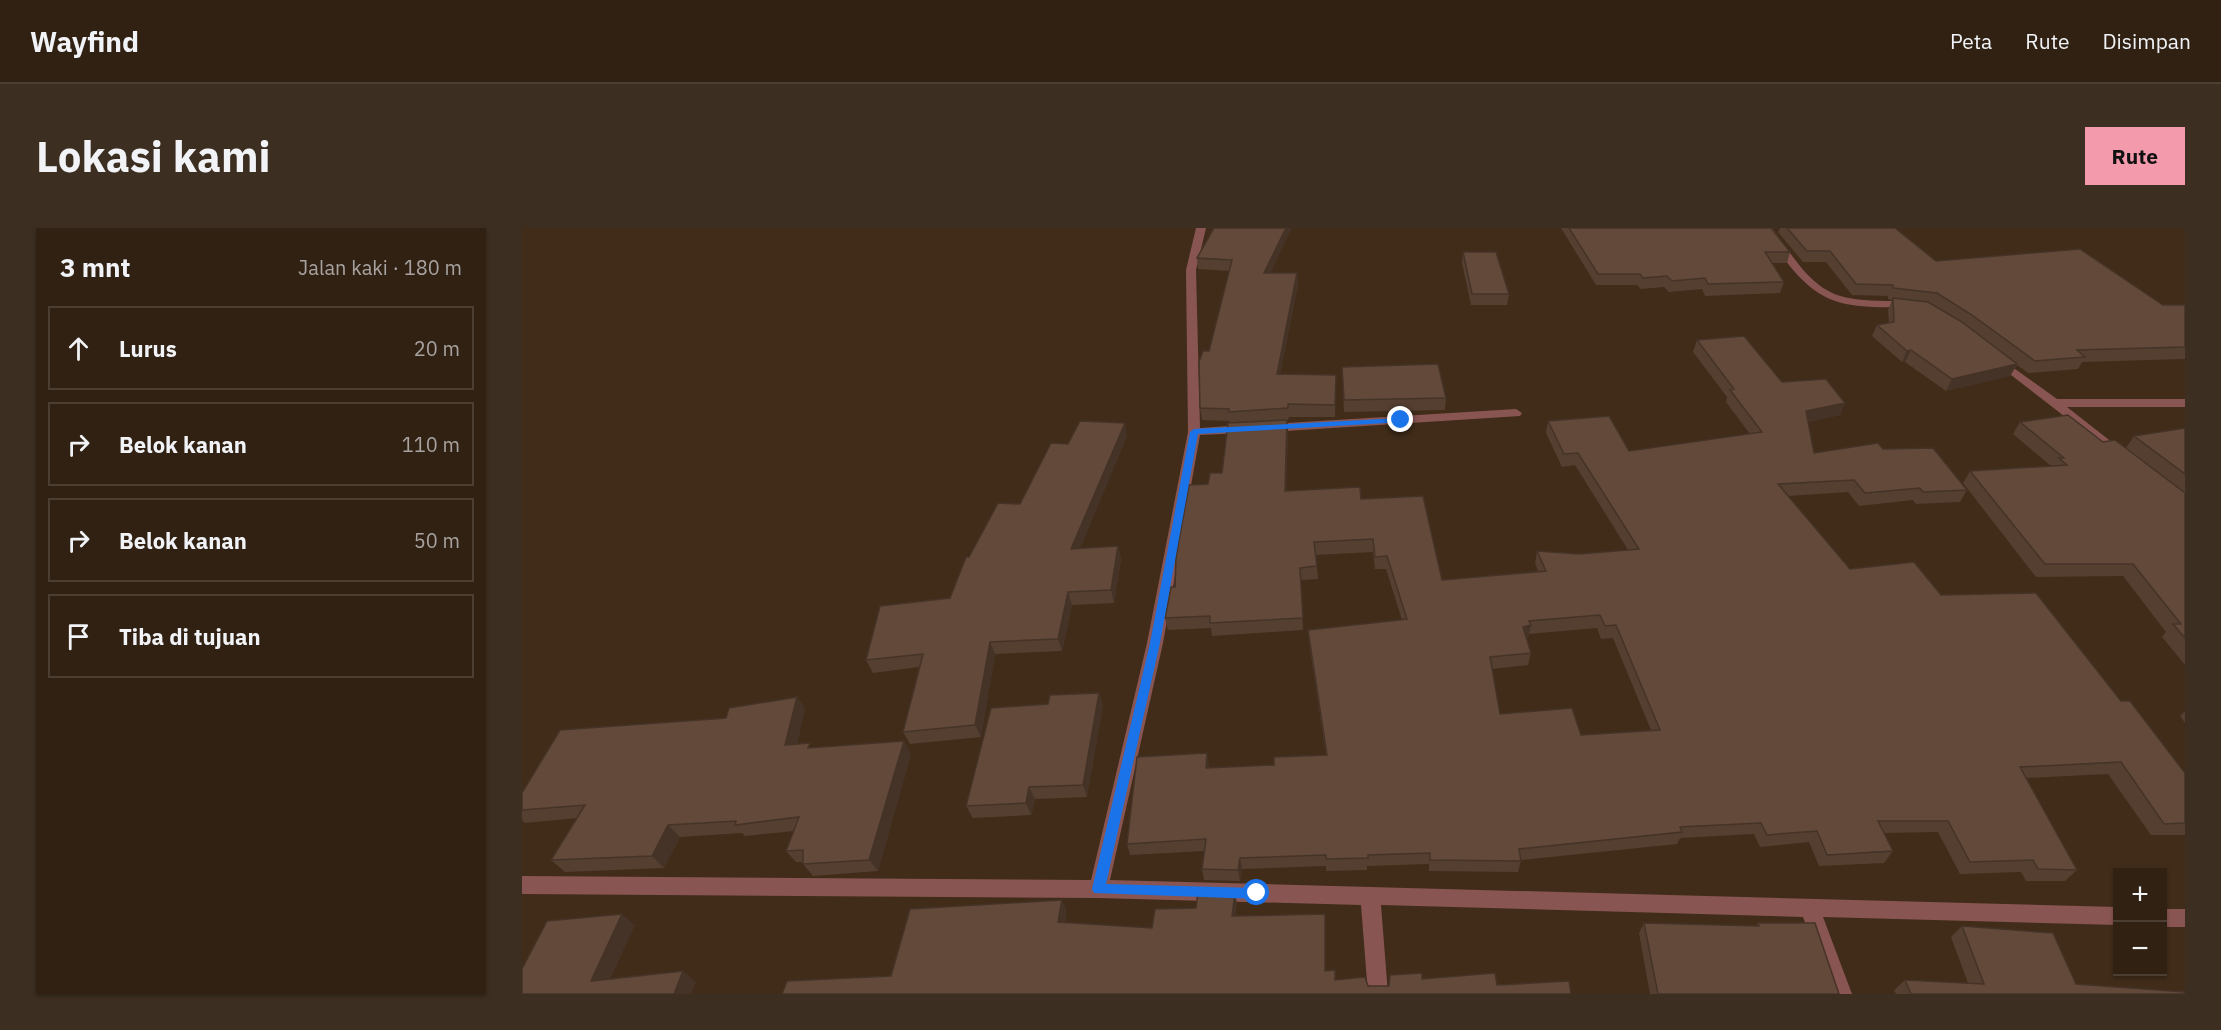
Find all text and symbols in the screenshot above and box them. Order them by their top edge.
text: Wayfind [30,23,139,60]
text: Peta [1950,27,1992,55]
text: Rute [2025,27,2070,55]
text: Disimpan [2103,27,2191,55]
button: Rute [2085,127,2185,185]
text: Lokasi kami [36,129,270,184]
text: 3 mnt [60,250,130,284]
text: Jalan kaki · 180 m [298,254,462,281]
icon: ahead [62,332,95,365]
text: Lurus [119,334,177,363]
text: 20 m [414,335,460,362]
route end [1387,406,1413,432]
icon: right [62,428,95,461]
text: Belok kanan [119,430,247,459]
text: 110 m [402,431,460,458]
icon: right [62,524,95,557]
text: Belok kanan [119,526,247,555]
text: 50 m [414,527,460,554]
icon: arrive [62,620,95,653]
text: Tiba di tujuan [119,622,261,651]
map controls [2113,868,2167,976]
button: + [2113,868,2167,922]
route start [1243,879,1269,905]
button: − [2113,922,2167,976]

